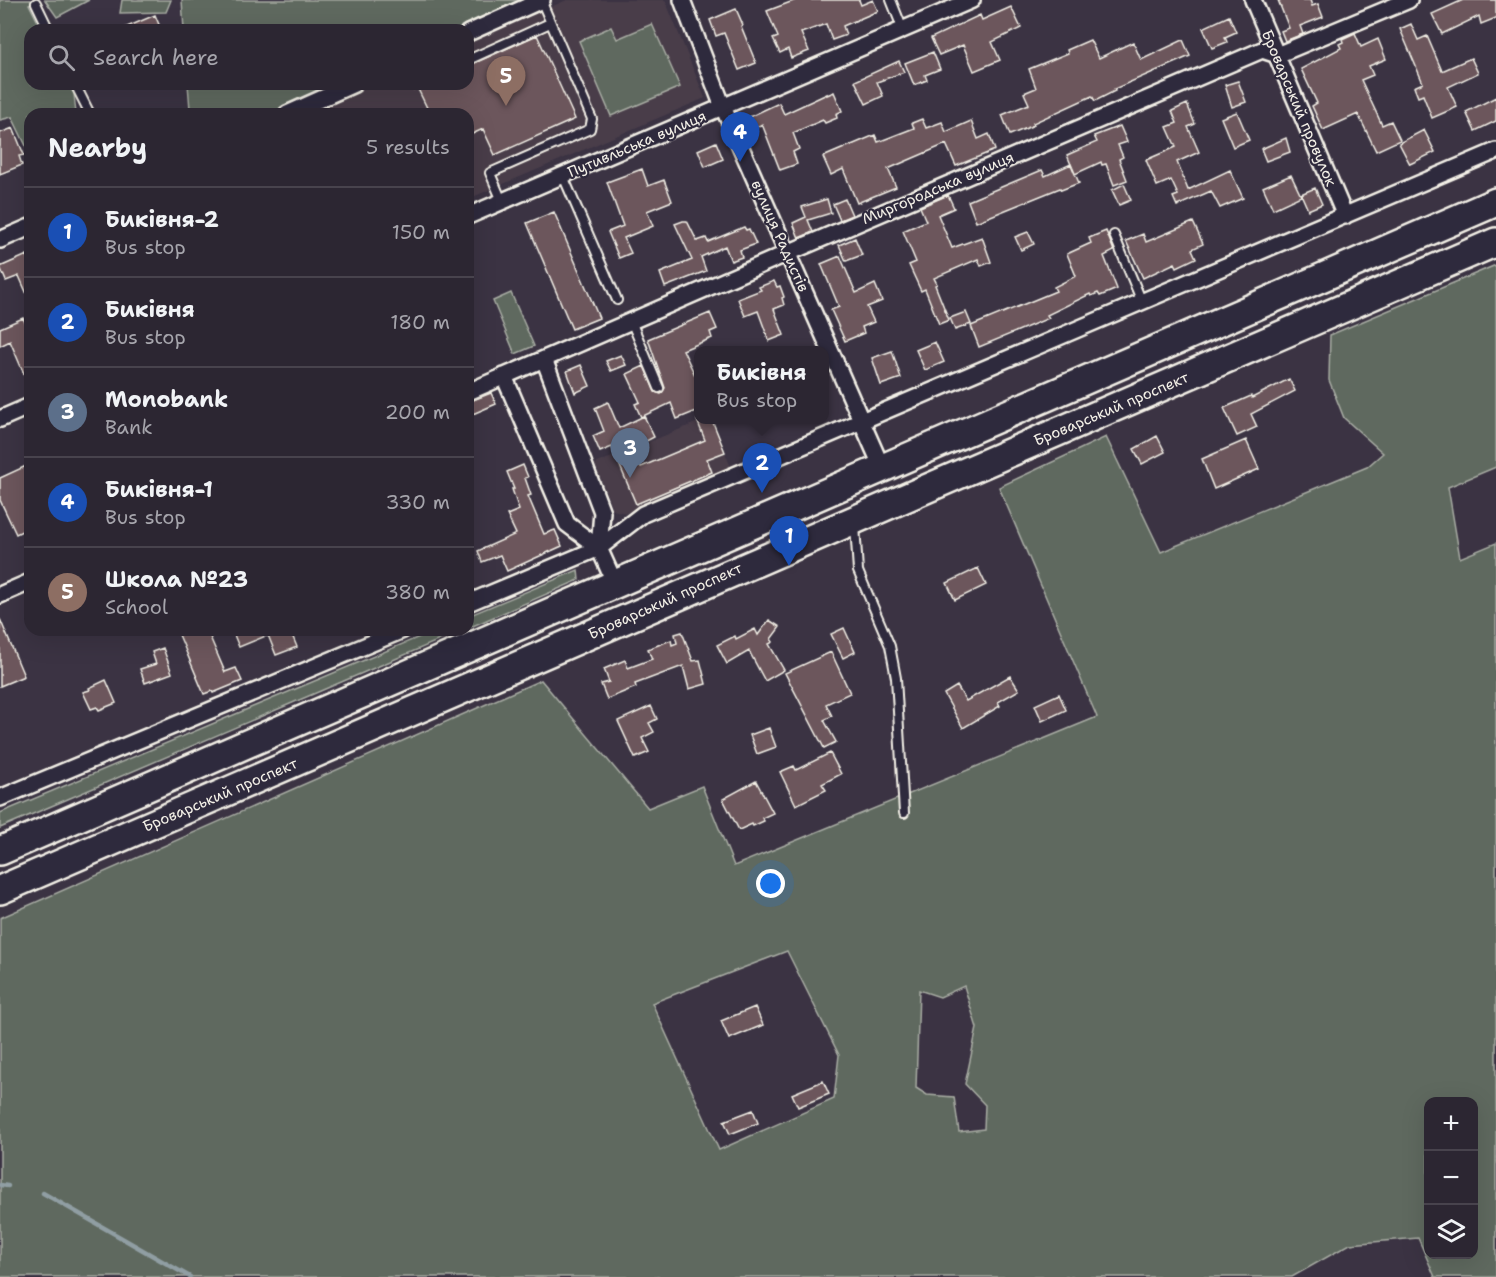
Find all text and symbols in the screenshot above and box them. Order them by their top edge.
search box [24,24,474,90]
street label: Броварський провулок [1257,27,1341,189]
icon: search [45,41,78,74]
text: Search here [93,43,219,72]
pin: 5 [486,57,526,106]
street label: Путивльська вулиця [565,106,709,182]
pin: 4 [720,112,760,162]
text: Nearby [48,130,147,165]
text: 5 results [366,134,450,160]
street label: Миргородська вулиця [859,147,1017,229]
street label: вулиця Радистів [746,177,814,295]
text: Бикiвня-2 [105,205,219,234]
text: 1 [63,219,72,245]
text: 150 m [392,219,450,245]
text: Bus stop [105,234,186,260]
text: Бикiвня [105,295,195,324]
text: 2 [61,309,75,335]
text: 180 m [390,309,450,335]
text: Bus stop [105,324,186,350]
popup [694,346,829,424]
text: Бикiвня [717,358,806,387]
street label: Броварський проспект [1031,367,1192,451]
text: Monobank [105,385,228,414]
text: Bus stop [717,387,797,413]
text: 3 [61,399,75,425]
text: 200 m [385,399,450,425]
text: Bank [105,414,153,440]
pin: 3 [610,428,650,478]
pin: 2 [742,444,782,493]
text: Бикiвня-1 [105,475,213,504]
text: 4 [61,489,75,515]
text: 330 m [386,489,450,515]
text: Bus stop [105,504,186,530]
pin: 1 [770,516,808,566]
street label: Броварський проспект [585,558,745,644]
text: Школа №23 [105,565,248,594]
text: 5 [61,579,74,605]
text: 380 m [385,579,450,605]
text: School [105,594,168,620]
street label: Броварський проспект [140,753,301,837]
your location [756,869,785,898]
map controls [1424,1097,1478,1259]
button: + [1424,1097,1478,1151]
button: − [1424,1151,1478,1205]
button: layers [1424,1205,1478,1259]

